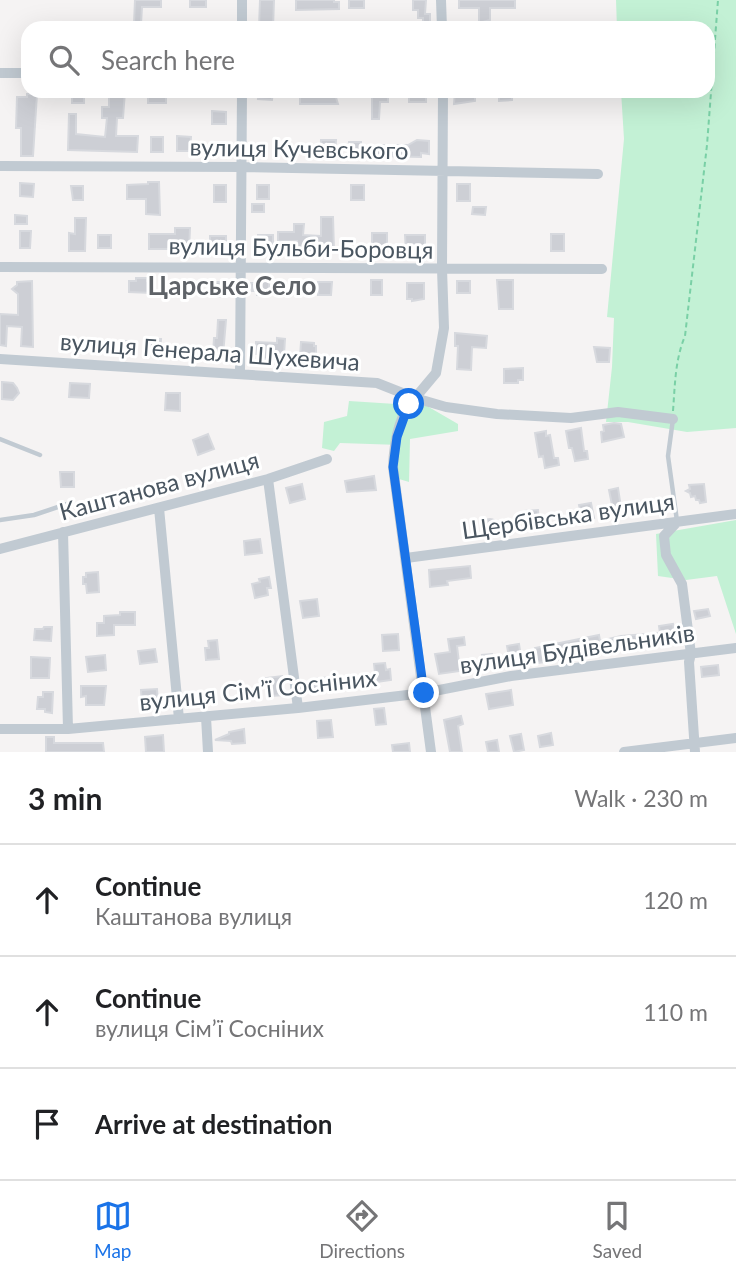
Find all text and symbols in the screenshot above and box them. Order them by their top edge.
search box [21,21,715,98]
icon: search [45,41,83,79]
text: Search here [101,44,235,76]
street label: вулиця Кучевського [189,132,409,164]
street label: вулиця Бульби-Боровця [168,230,434,264]
district label: Царське Село [148,269,316,301]
street label: вулиця Генерала Шухевича [59,326,361,376]
route start [393,388,424,419]
street label: Каштанова вулиця [56,444,262,526]
street label: Щербівська вулиця [460,486,676,544]
street label: вулиця Будівельників [458,617,696,679]
street label: вулиця Сім’ї Сосніних [138,662,378,716]
route end [408,677,439,708]
text: 3 min [28,780,102,816]
text: Walk · 230 m [574,784,708,812]
text: Continue [95,870,201,902]
icon: ahead [28,881,66,919]
text: 120 m [643,886,708,914]
text: Каштанова вулиця [95,902,292,930]
text: Continue [95,982,201,1014]
icon: ahead [28,993,66,1031]
text: 110 m [643,998,708,1026]
text: вулиця Сім’ї Сосніних [95,1014,324,1042]
icon: arrive [28,1105,66,1143]
text: Arrive at destination [95,1108,332,1140]
tab: Map [94,1197,132,1262]
tab: Directions [319,1197,405,1262]
tab: Saved [593,1197,642,1262]

